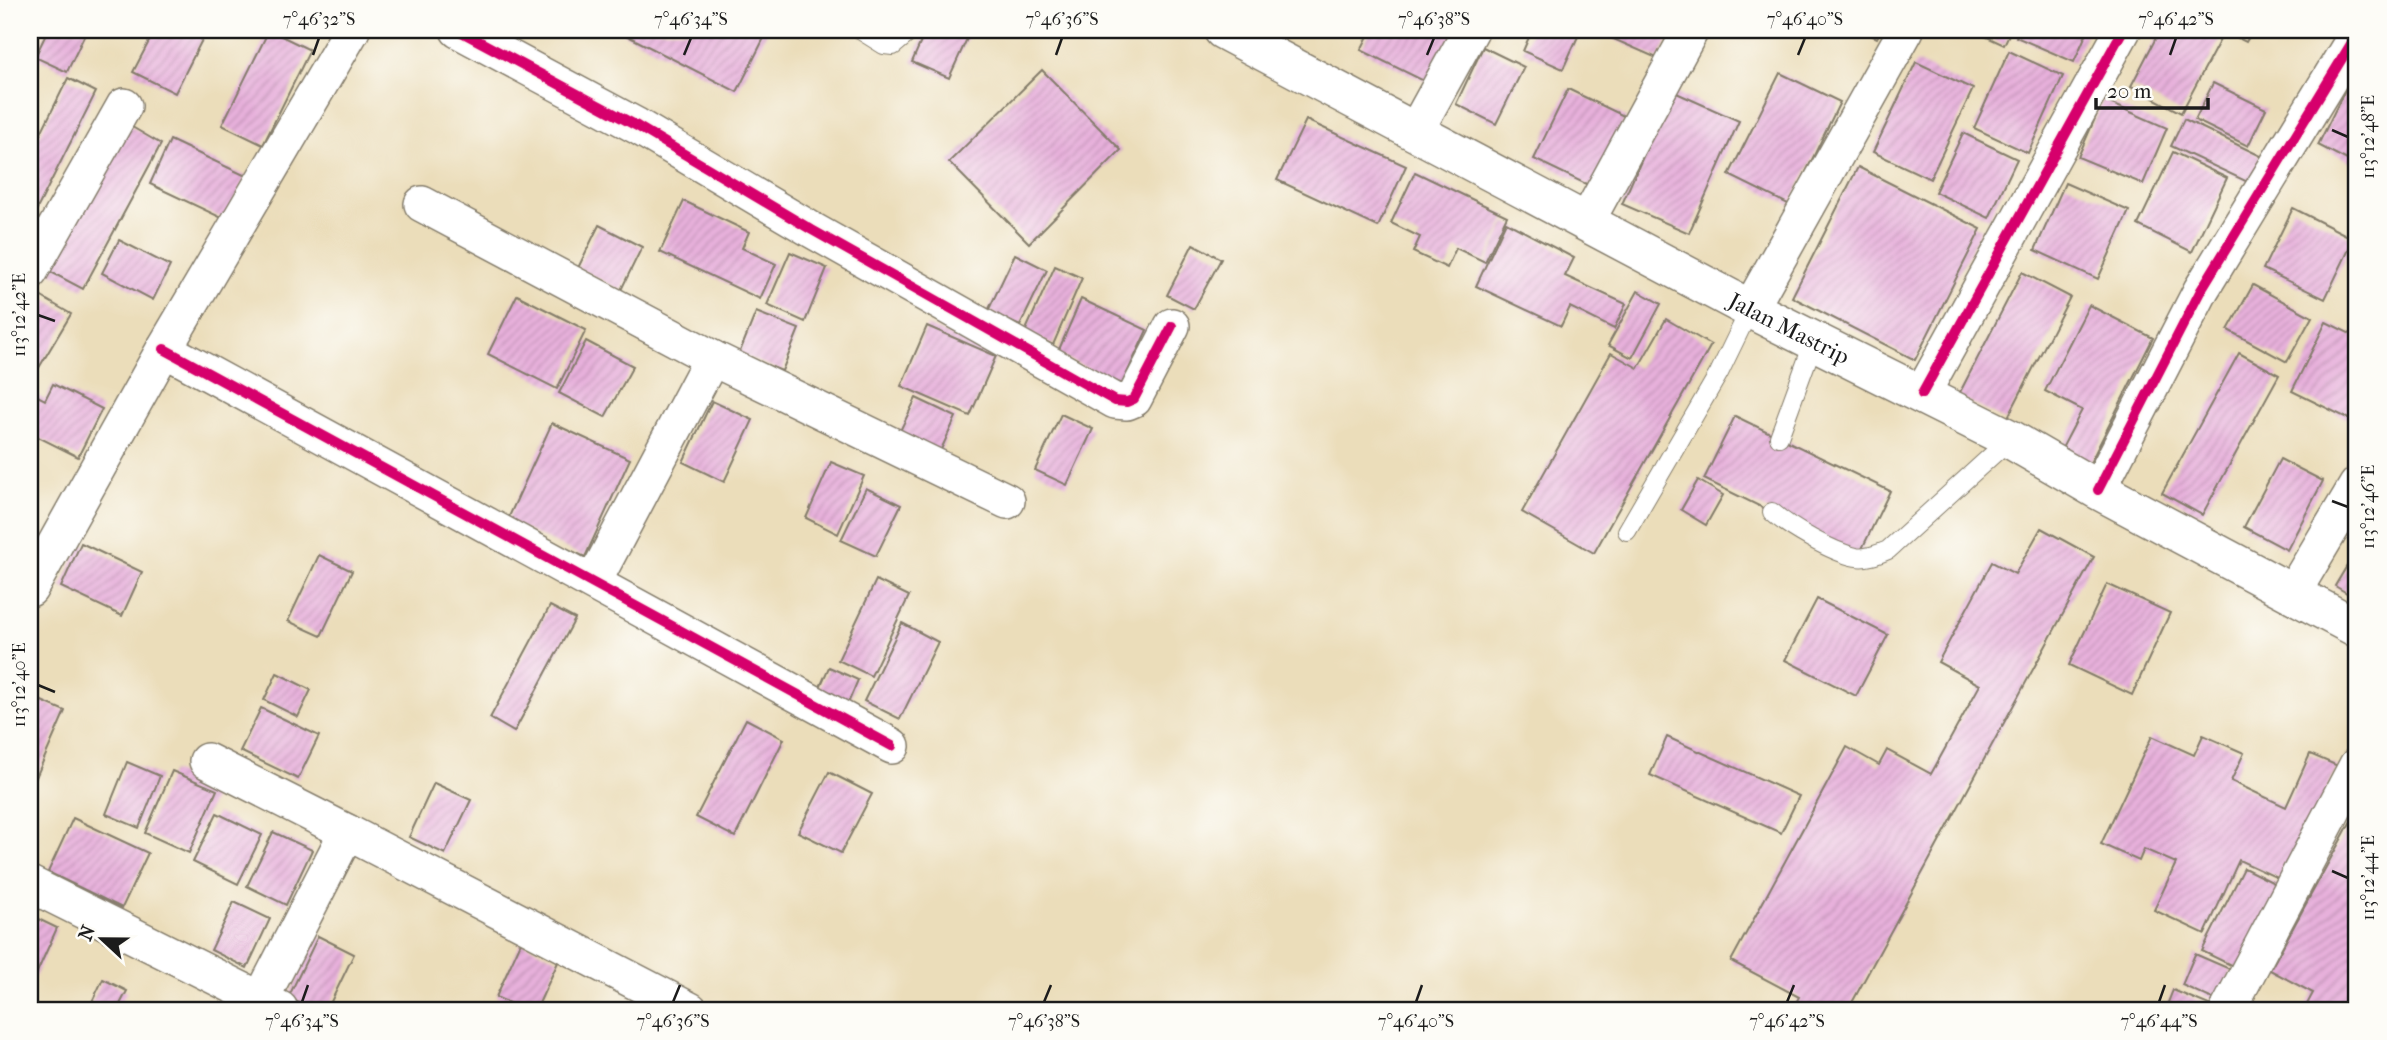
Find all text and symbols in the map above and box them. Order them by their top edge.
text: 7°46'32"S [283,9,355,30]
text: 7°46'34"S [654,9,728,30]
text: 7°46'36"S [1026,9,1098,30]
text: 7°46'38"S [1398,9,1470,30]
text: 7°46'40"S [1767,9,1843,30]
text: 7°46'42"S [2138,9,2214,30]
scale bar [2096,66,2208,110]
text: 20 m [2107,79,2152,103]
text: 113°12'48"E [2358,95,2379,179]
text: 113°12'42"E [9,273,30,357]
street label: Jalan Mastrip [1722,286,1854,370]
text: 113°12'46"E [2358,465,2379,549]
text: 113°12'40"E [9,643,30,727]
text: 113°12'44"E [2358,835,2379,921]
north arrow [66,904,136,974]
text: N [74,922,100,944]
text: 7°46'34"S [265,1011,339,1032]
text: 7°46'36"S [637,1011,709,1032]
text: 7°46'38"S [1008,1011,1080,1032]
text: 7°46'40"S [1378,1011,1454,1032]
text: 7°46'42"S [1749,1011,1825,1032]
text: 7°46'44"S [2120,1011,2198,1032]

